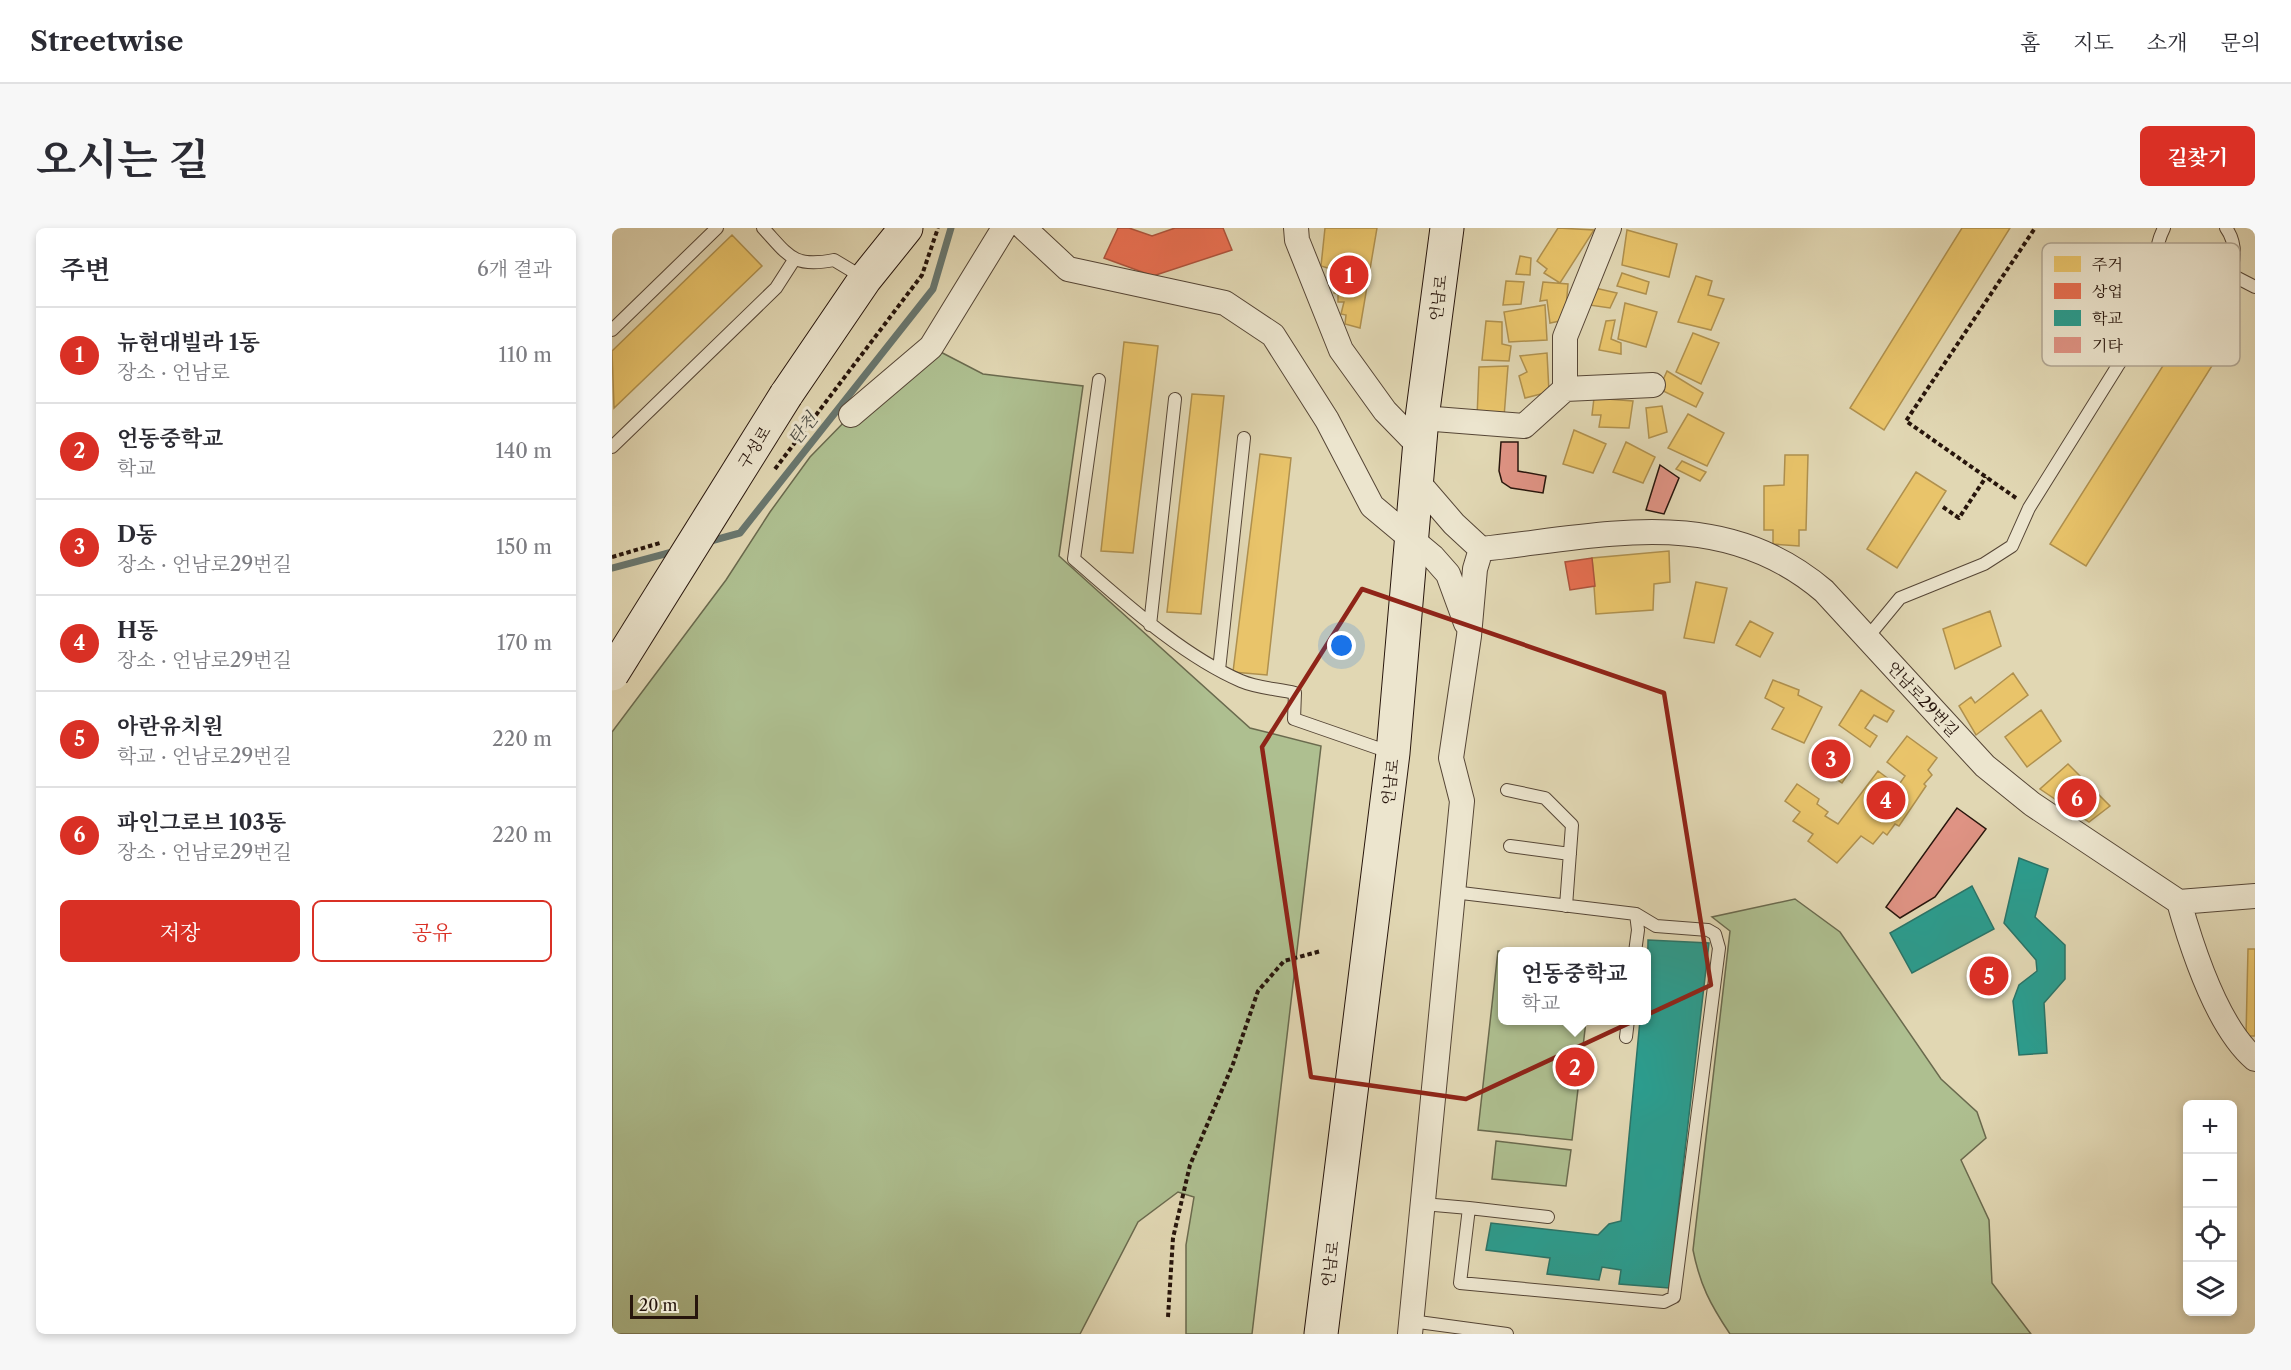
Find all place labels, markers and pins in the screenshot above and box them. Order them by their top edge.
pin: 1 [1330,252,1368,298]
pin: 3 [1812,736,1850,782]
pin: 6 [2058,776,2096,820]
pin: 4 [1866,778,1906,822]
pin: 5 [1970,954,2008,999]
pin: 2 [1556,1044,1594,1090]

